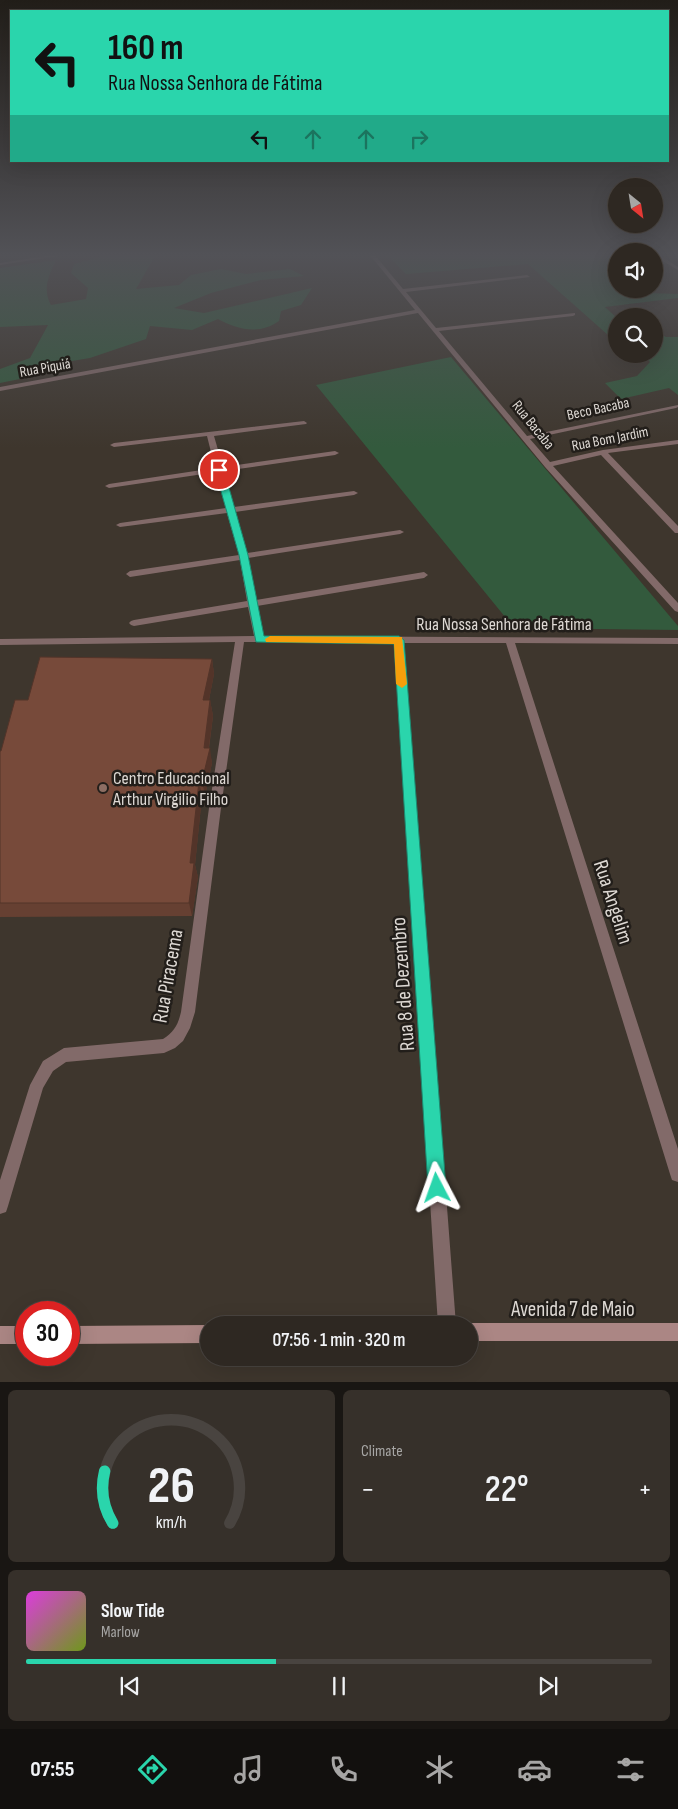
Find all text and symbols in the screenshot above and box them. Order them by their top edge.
text: 160 m [108,27,184,70]
icon: left [25,30,90,95]
text: Rua Nossa Senhora de Fátima [108,70,323,97]
icon: left [246,125,274,153]
icon: ahead [299,125,327,153]
icon: ahead [352,125,380,153]
icon: right [405,125,433,153]
north arrow [608,178,662,232]
map controls [608,178,663,363]
button: sound [608,243,663,298]
button: search [608,308,663,363]
street label: Rua Piquiá [18,354,72,382]
street label: Beco Bacaba [565,393,631,425]
street label: Rua Bacaba [508,397,559,453]
street label: Rua Bom Jardim [570,422,650,456]
pin [198,449,240,491]
icon: arrive [205,456,233,484]
street label: Rua Nossa Senhora de Fátima [416,614,592,635]
place label: Centro Educacional Arthur Virgilio Filho [112,768,230,810]
marker: Centro Educacional Arthur Virgilio Filho [97,782,109,794]
street label: Rua Angelim [588,857,638,947]
street label: Rua 8 de Dezembro [386,916,420,1052]
street label: Rua Piracema [147,927,189,1025]
position arrow [410,1161,462,1213]
street label: Avenida 7 de Maio [510,1297,635,1322]
speed limit sign: 30 [15,1301,80,1366]
text: 07:56 · 1 min · 320 m [273,1329,405,1352]
text: Climate [361,1442,403,1461]
text: 26 [148,1455,195,1518]
text: 22° [484,1467,529,1512]
text: − [361,1473,375,1506]
text: + [638,1473,652,1506]
text: km/h [156,1512,187,1533]
text: Slow Tide [101,1600,165,1623]
text: Marlow [101,1623,140,1642]
icon: previous [116,1672,144,1700]
icon: pause [325,1672,353,1700]
icon: next [534,1672,562,1700]
icon: directions [135,1752,170,1787]
icon: music [231,1752,266,1787]
icon: phone [326,1752,361,1787]
icon: climate [422,1752,457,1787]
icon: car [517,1752,552,1787]
icon: filters [613,1752,648,1787]
text: 07:55 [30,1756,74,1783]

